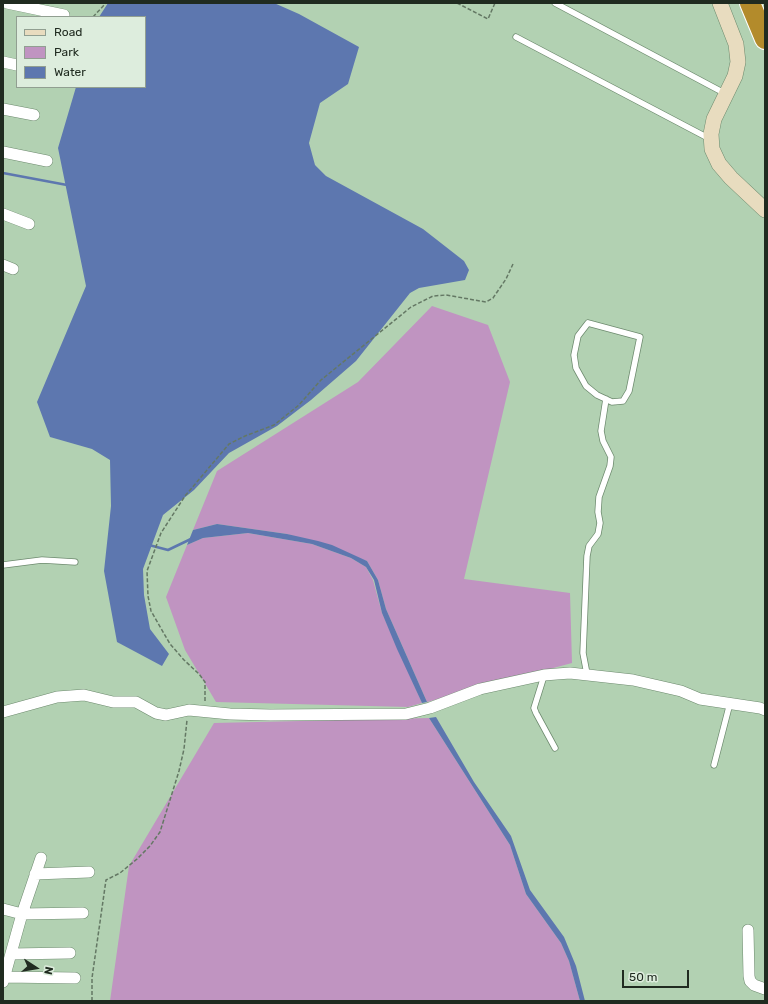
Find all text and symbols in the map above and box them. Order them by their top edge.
legend [16,16,146,88]
text: Road [54,25,82,39]
text: Park [54,45,79,59]
text: Water [54,65,86,79]
north arrow [16,948,56,988]
scale bar [624,962,691,988]
text: N [41,965,55,976]
text: 50 m [629,970,657,984]

